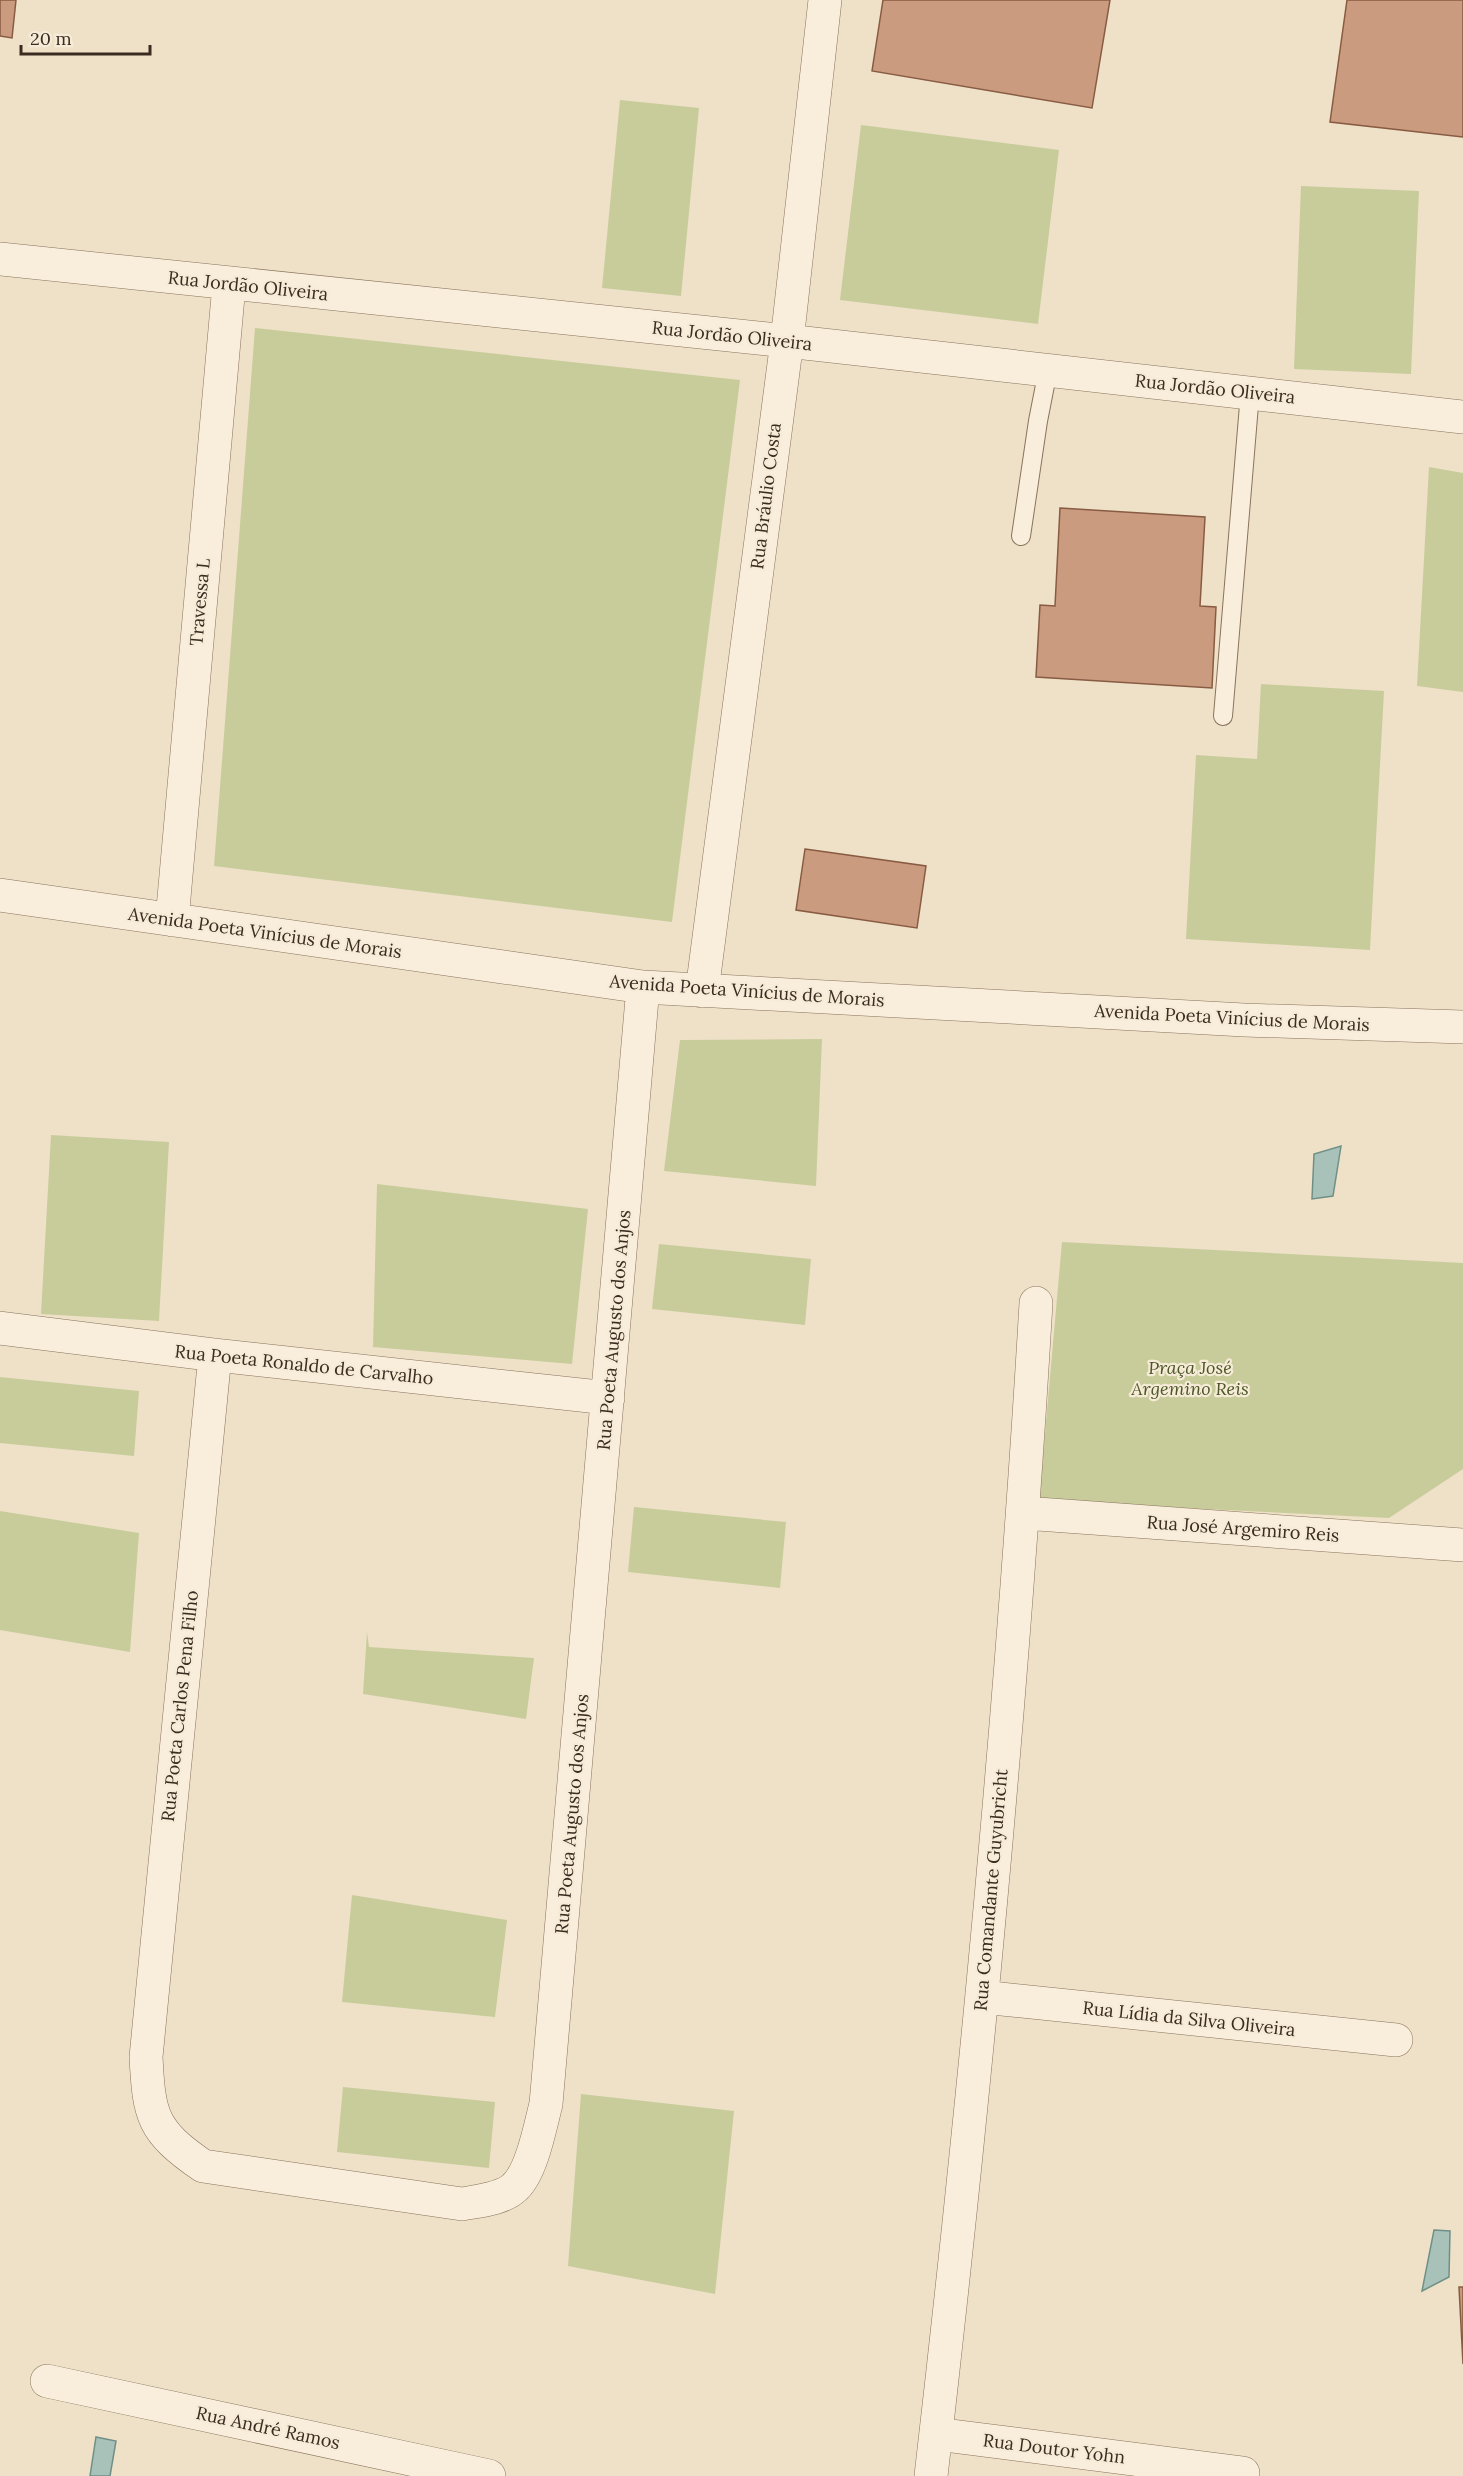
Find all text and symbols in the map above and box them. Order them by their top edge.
scale bar [21,18,150,56]
text: 20 m [30,27,72,50]
street label: Rua Jordão Oliveira [167,266,329,305]
street label: Rua Jordão Oliveira [651,316,813,355]
street label: Rua Jordão Oliveira [1134,369,1296,408]
street label: Rua Bráulio Costa [745,421,786,571]
street label: Travessa L [184,557,215,647]
street label: Avenida Poeta Vinícius de Morais [126,902,403,963]
street label: Avenida Poeta Vinícius de Morais [608,969,885,1012]
street label: Avenida Poeta Vinícius de Morais [1093,999,1370,1036]
street label: Rua Poeta Augusto dos Anjos [592,1209,635,1451]
street label: Rua Poeta Ronaldo de Carvalho [173,1339,435,1390]
park label: Praça José Argemino Reis [1130,1356,1249,1400]
street label: Rua José Argemiro Reis [1146,1510,1340,1547]
street label: Rua Poeta Carlos Pena Filho [156,1589,203,1823]
street label: Rua Poeta Augusto dos Anjos [550,1693,593,1935]
street label: Rua Comandante Guyubricht [968,1768,1013,2012]
street label: Rua Lídia da Silva Oliveira [1081,1996,1297,2041]
street label: Rua André Ramos [194,2401,342,2454]
street label: Rua Doutor Yohn [982,2428,1127,2469]

